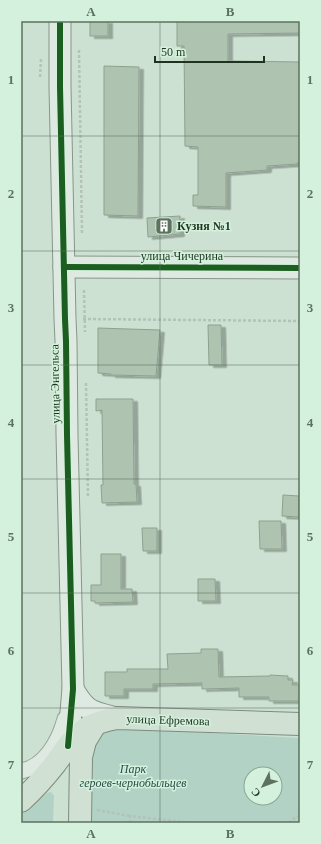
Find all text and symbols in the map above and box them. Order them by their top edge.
text: A [86,4,96,19]
text: B [226,4,235,19]
scale bar [155,38,264,64]
text: 50 m [161,45,186,59]
text: 1 [8,72,14,87]
text: 1 [307,72,313,87]
text: 2 [8,186,14,201]
text: 2 [307,186,313,201]
building icon: Кузня №1 [154,216,174,236]
place label: Кузня №1 [177,219,231,233]
street label: улица Чичерина [141,249,224,263]
text: 3 [8,300,15,315]
text: 3 [307,300,314,315]
street label: улица Энгельса [47,344,63,424]
text: 4 [8,415,15,430]
text: 4 [307,415,314,430]
text: 5 [8,529,15,544]
text: 5 [307,529,314,544]
text: 6 [8,643,15,658]
text: 6 [307,643,314,658]
street label: улица Ефремова [126,712,211,728]
text: 7 [8,757,15,772]
text: 7 [307,757,314,772]
park label: Парк героев-чернобыльцев [79,762,187,790]
north arrow [243,766,283,806]
text: С [248,786,263,800]
text: A [86,826,96,841]
text: B [226,826,235,841]

